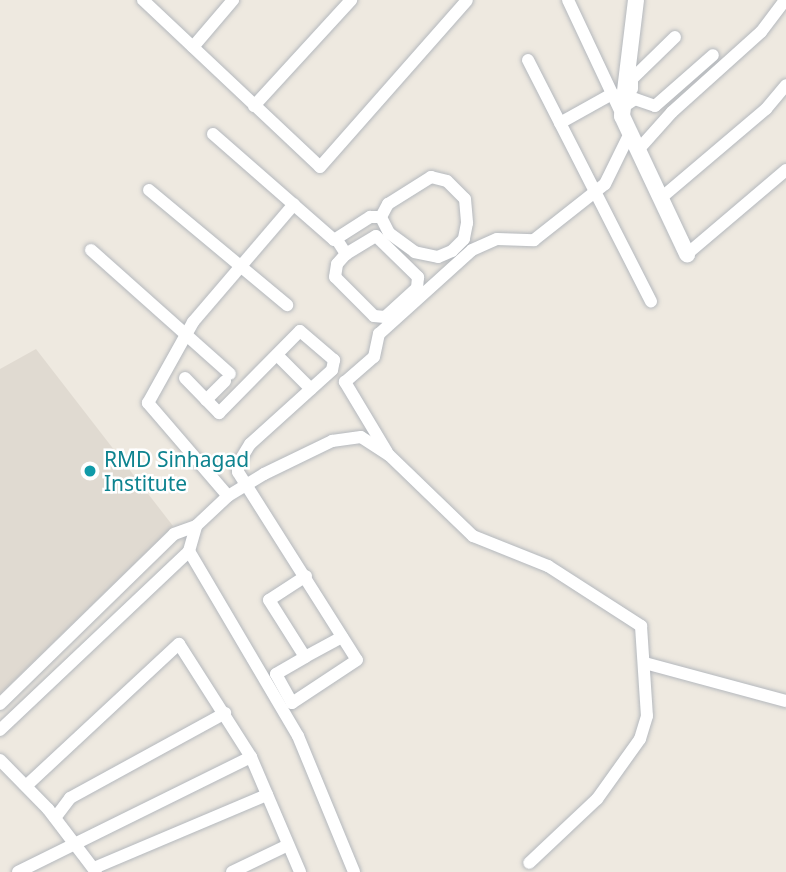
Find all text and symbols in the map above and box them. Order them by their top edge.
place label: RMD Sinhagad Institute [104,446,249,496]
marker: RMD Sinhagad Institute [82,463,98,479]

